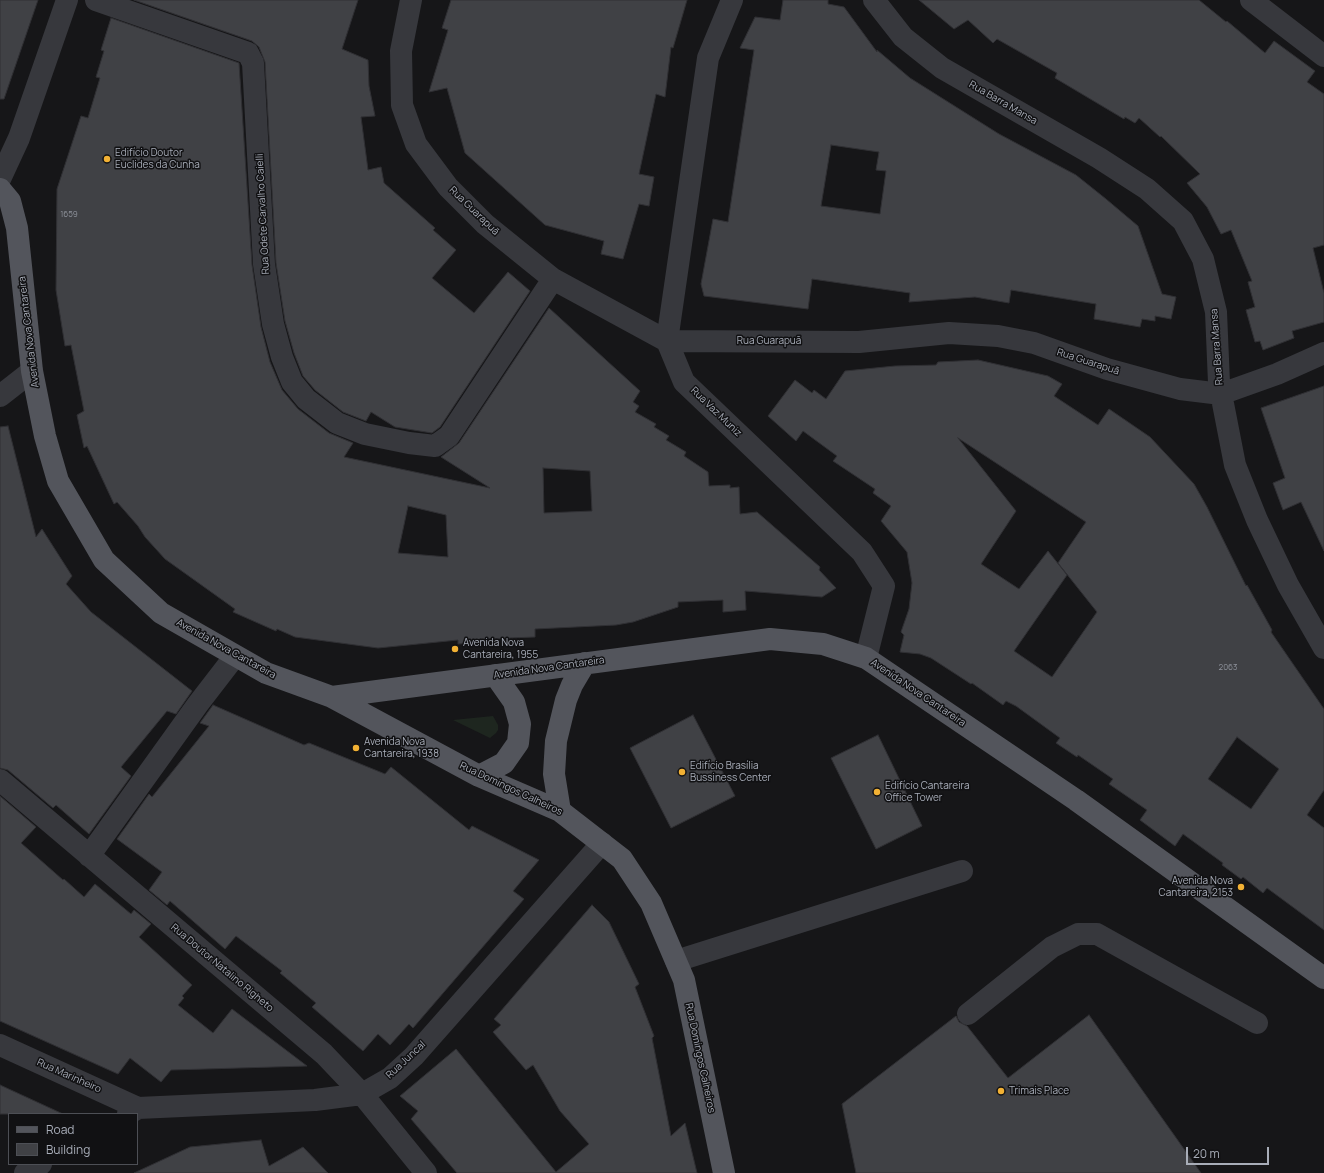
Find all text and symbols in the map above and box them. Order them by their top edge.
street label: Rua Barra Mansa [967,79,1039,127]
place label: Edifício Doutor Euclides da Cunha [115,147,200,170]
street label: Rua Odete Carvalho Caielli [254,153,272,275]
marker: Edifício Doutor Euclides da Cunha [102,154,112,164]
street label: Rua Guarapuã [447,184,501,238]
house number: 1659 [60,210,78,220]
street label: Avenida Nova Cantareira [16,276,42,388]
street label: Rua Barra Mansa [1208,308,1226,386]
street label: Rua Guarapuã [737,335,801,347]
street label: Rua Guarapuã [1055,346,1121,378]
street label: Rua Vaz Muniz [688,385,744,439]
street label: Avenida Nova Cantareira [174,617,278,681]
place label: Avenida Nova Cantareira, 1955 [463,637,538,660]
marker: Avenida Nova Cantareira, 1955 [450,644,460,654]
street label: Avenida Nova Cantareira [493,654,605,682]
street label: Avenida Nova Cantareira [868,657,968,729]
house number: 2063 [1219,663,1237,673]
place label: Avenida Nova Cantareira, 1938 [364,736,439,760]
marker: Avenida Nova Cantareira, 1938 [351,743,361,753]
street label: Rua Domingos Calheiros [458,760,564,818]
place label: Edifício Brasília Bussiness Center [690,760,771,784]
marker: Edifício Brasília Bussiness Center [677,767,687,777]
place label: Edifício Cantareira Office Tower [885,780,969,804]
marker: Edifício Cantareira Office Tower [872,787,882,797]
place label: Avenida Nova Cantareira, 2153 [1159,875,1233,898]
marker: Avenida Nova Cantareira, 2153 [1236,882,1246,892]
street label: Rua Doutor Natalino Righeto [168,922,276,1014]
street label: Rua Domingos Calheiros [682,1002,718,1114]
street label: Rua Juncal [384,1039,428,1081]
street label: Rua Marinheiro [35,1056,103,1096]
place label: Trimais Place [1009,1085,1069,1097]
marker: Trimais Place [996,1086,1006,1096]
legend [8,1113,138,1165]
text: Road [46,1121,74,1138]
scale bar [1188,1139,1271,1165]
text: Building [46,1141,90,1158]
text: 20 m [1193,1145,1220,1162]

